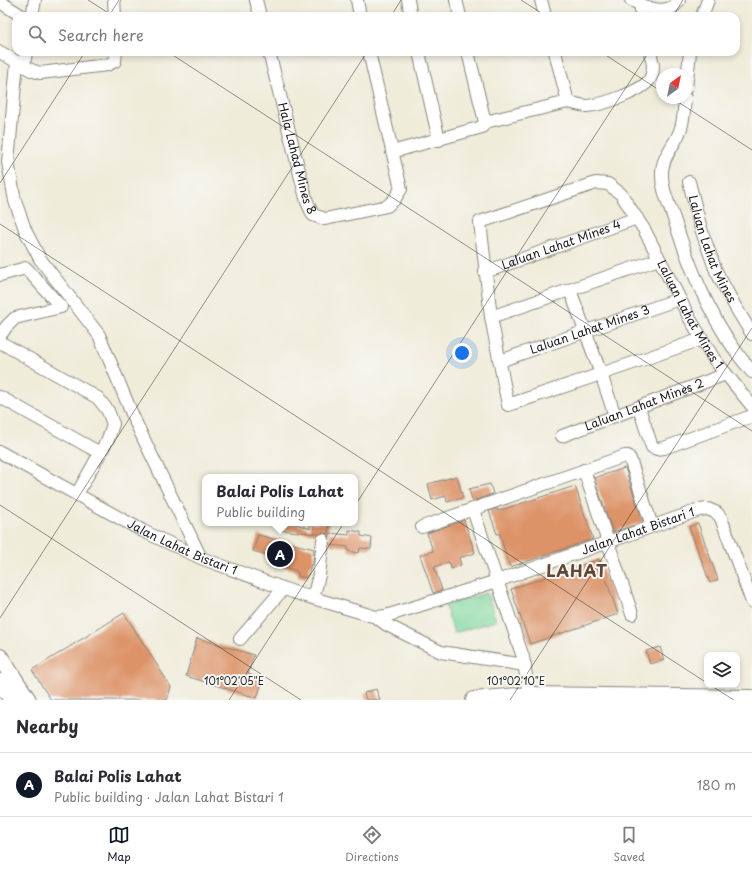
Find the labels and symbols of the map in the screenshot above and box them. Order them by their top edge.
north arrow [656,68,692,104]
street label: Hala Lahad Mines 8 [274,100,321,217]
street label: Laluan Lahat Mines [685,193,742,306]
street label: Laluan Lahat Mines 4 [499,214,623,273]
street label: Laluan Lahat Mines 1 [653,257,728,372]
street label: Laluan Lahat Mines 3 [527,300,652,358]
your location [452,343,472,363]
street label: Laluan Lahat Mines 2 [582,373,706,435]
street label: Jalan Lahat Bistari 1 [579,502,697,559]
street label: Jalan Lahat Bistari 1 [124,514,240,579]
pin: A [267,539,293,569]
district label: LAHAT [546,558,608,582]
text: 101°02'05"E [204,673,264,688]
text: 101°02'10"E [487,673,545,688]

